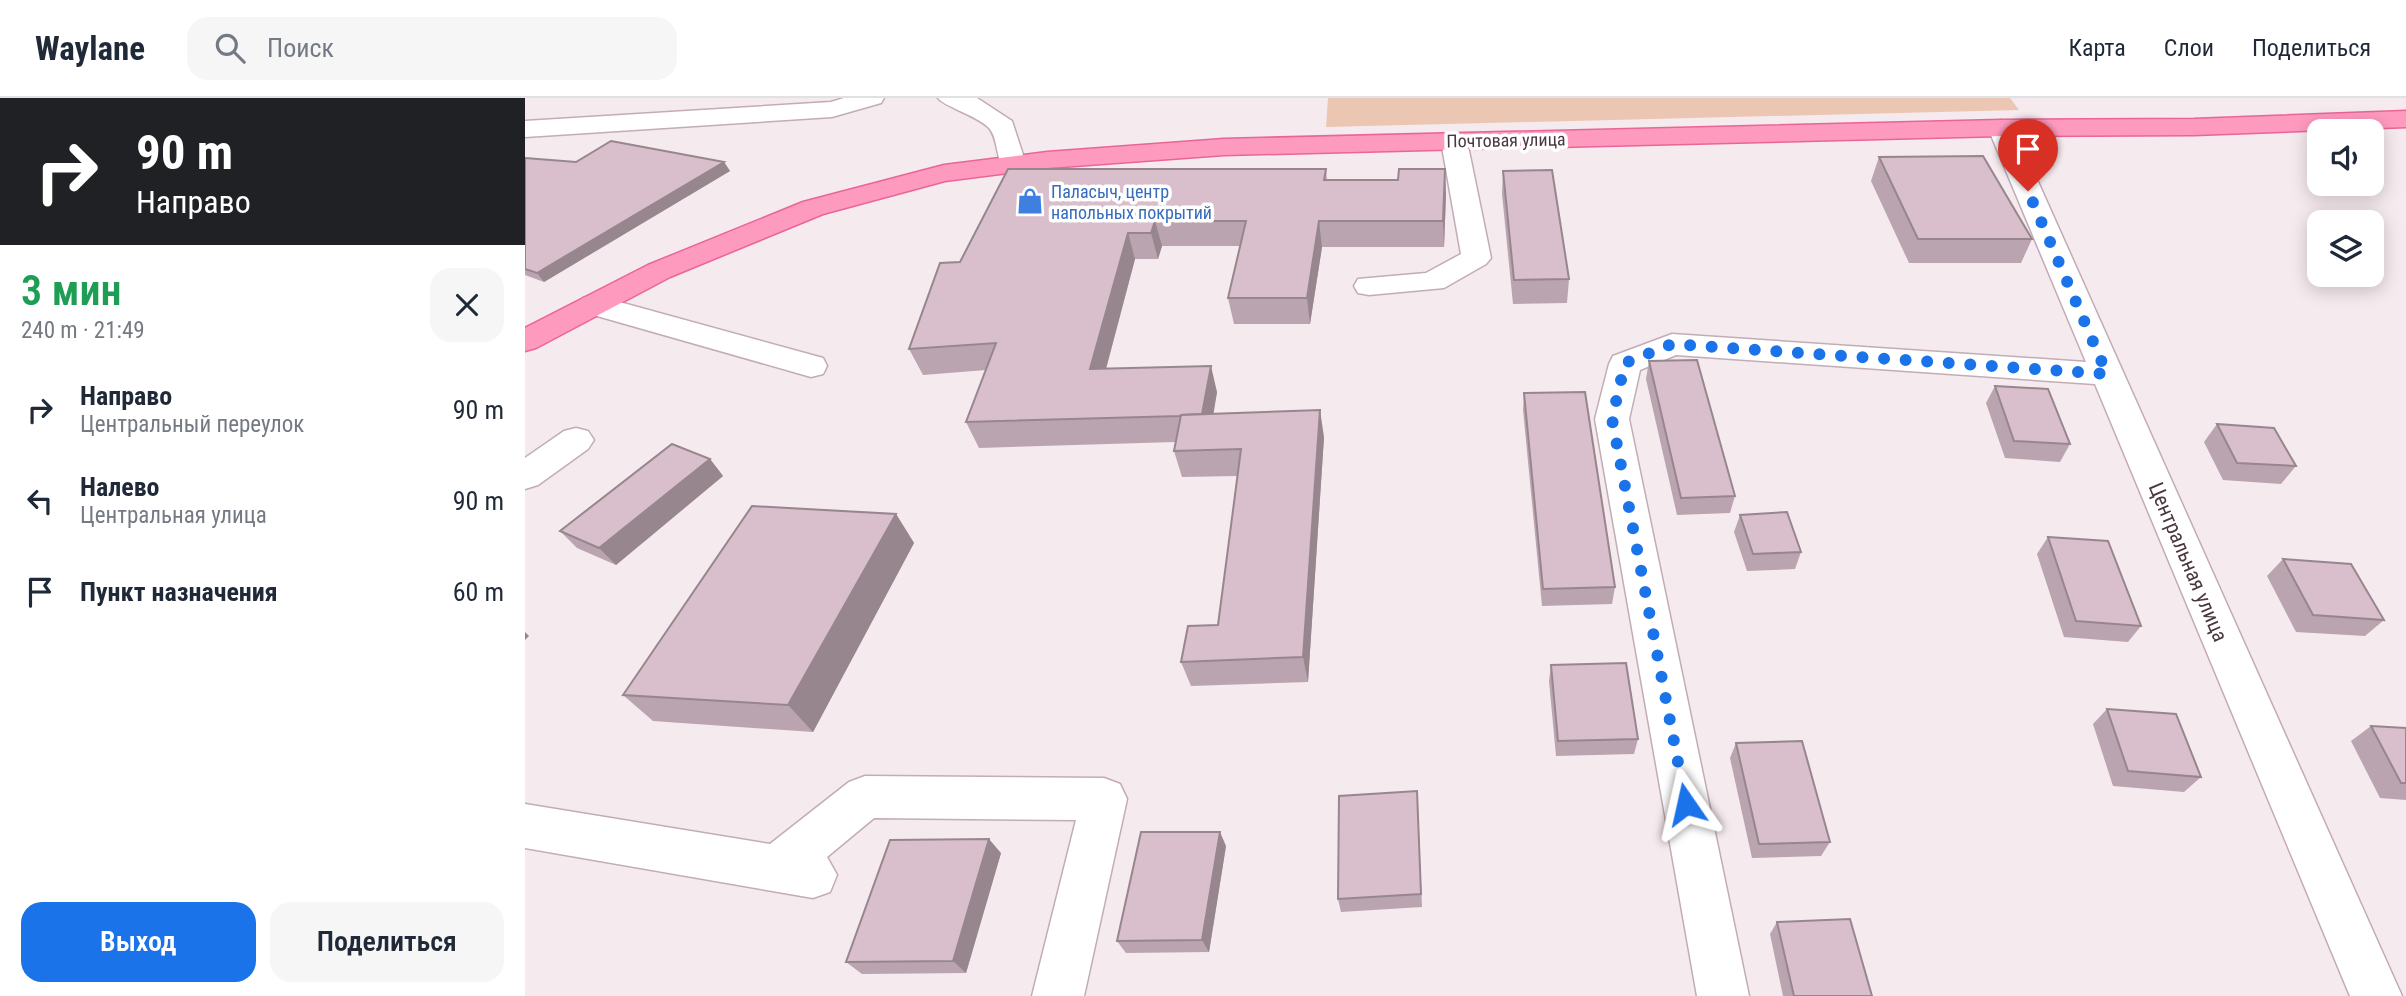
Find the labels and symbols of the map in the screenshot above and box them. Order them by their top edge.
pin [1998,119,2058,191]
street label: Почтовая улица [1446,128,1566,152]
place label: Паласыч, центр напольных покрытий [1051,181,1212,223]
shop icon: Паласыч, центр напольных покрытий [1015,186,1045,216]
street label: Центральная улица [2144,479,2232,645]
position arrow [1649,767,1723,841]

